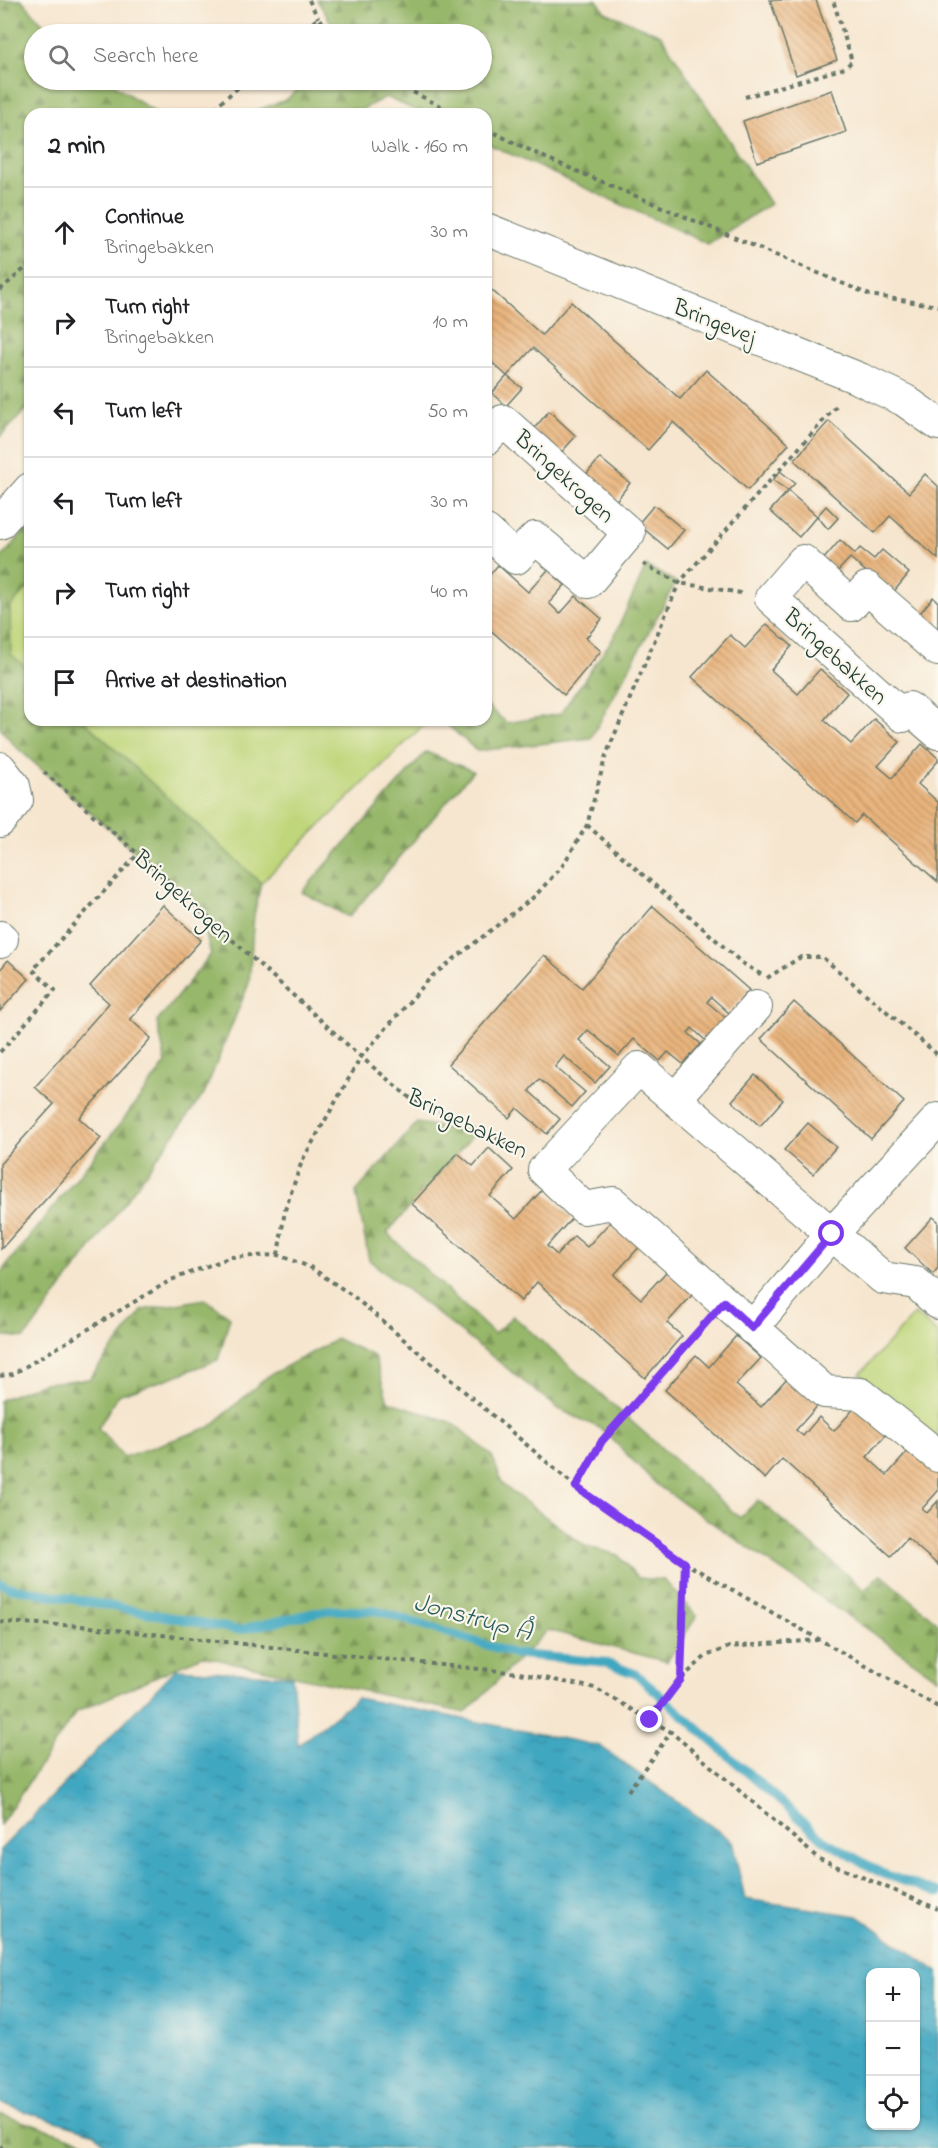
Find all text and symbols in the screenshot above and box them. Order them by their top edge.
search box [24,24,492,90]
icon: search [45,41,78,74]
text: Search here [93,41,198,73]
text: 2 min [48,128,105,166]
text: Walk · 160 m [371,133,468,162]
text: Continue [105,202,184,234]
icon: ahead [48,216,81,249]
text: 30 m [431,218,468,247]
text: Bringebakken [105,234,214,263]
street label: Bringevej [666,290,762,356]
text: Turn right [105,292,190,324]
icon: right [48,306,81,339]
text: 10 m [432,308,468,337]
text: Bringebakken [105,324,214,353]
icon: left [48,396,81,429]
text: Turn left [105,396,182,428]
text: 50 m [427,398,468,427]
street label: Bringekrogen [504,422,622,533]
icon: left [48,486,81,519]
text: Turn left [105,486,182,518]
text: 30 m [431,488,468,517]
icon: right [48,576,81,609]
text: Turn right [105,576,190,608]
text: 40 m [431,578,468,607]
street label: Bringebakken [773,601,895,715]
icon: arrive [48,666,81,699]
text: Arrive at destination [105,666,287,698]
street label: Bringekrogen [123,842,241,953]
street label: Bringebakken [400,1080,533,1170]
route start [818,1220,844,1246]
water label: Jonstrup Å [409,1585,537,1653]
route end [636,1706,662,1732]
map controls [866,1968,920,2130]
button: + [866,1968,920,2022]
button: − [866,2022,920,2076]
button: locate [866,2076,920,2130]

